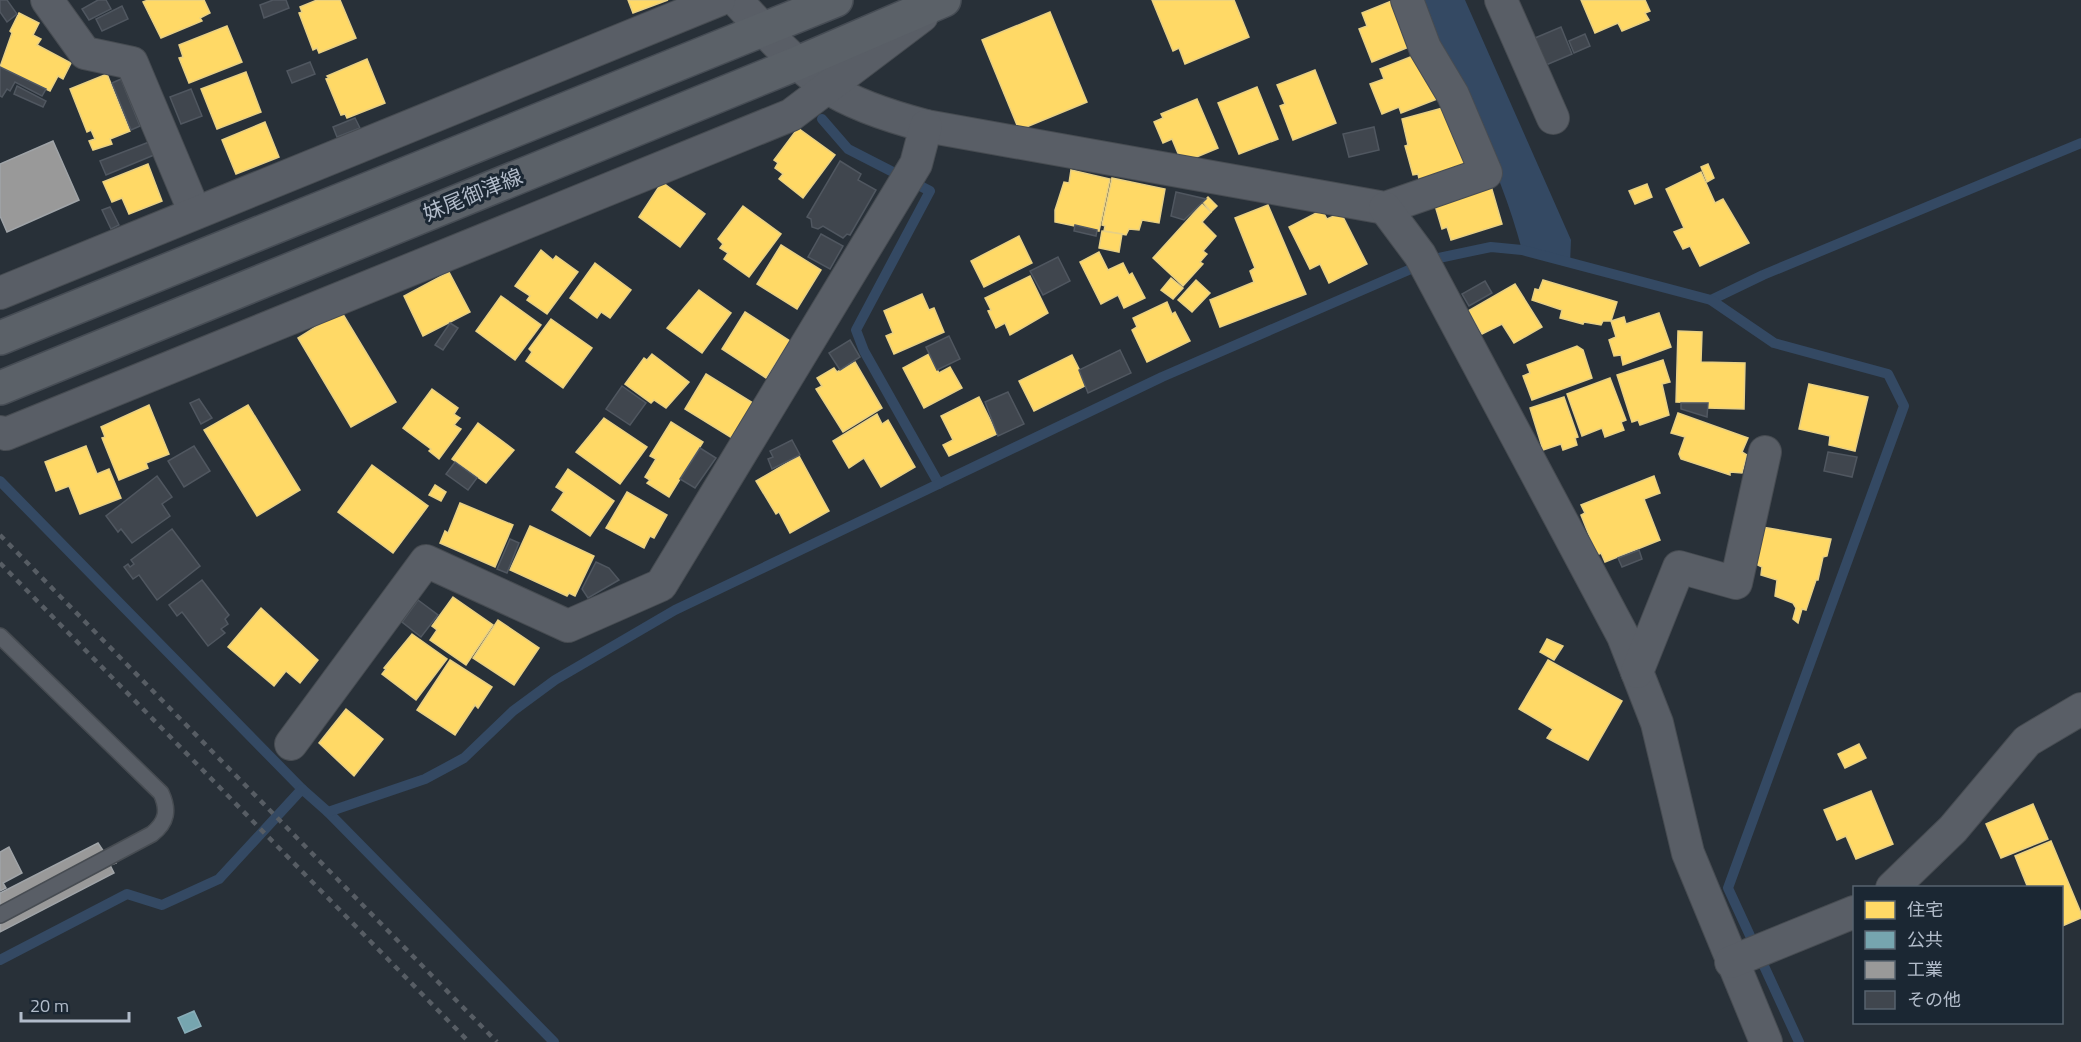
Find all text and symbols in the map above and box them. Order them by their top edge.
street label: 妹尾御津線 [418,160,527,229]
legend [1853,886,2063,1024]
text: 住宅 [1907,896,1943,923]
text: 公共 [1907,926,1943,953]
text: 工業 [1907,956,1943,983]
scale bar [21,985,129,1023]
text: その他 [1907,986,1961,1013]
text: 20 m [30,992,69,1019]

